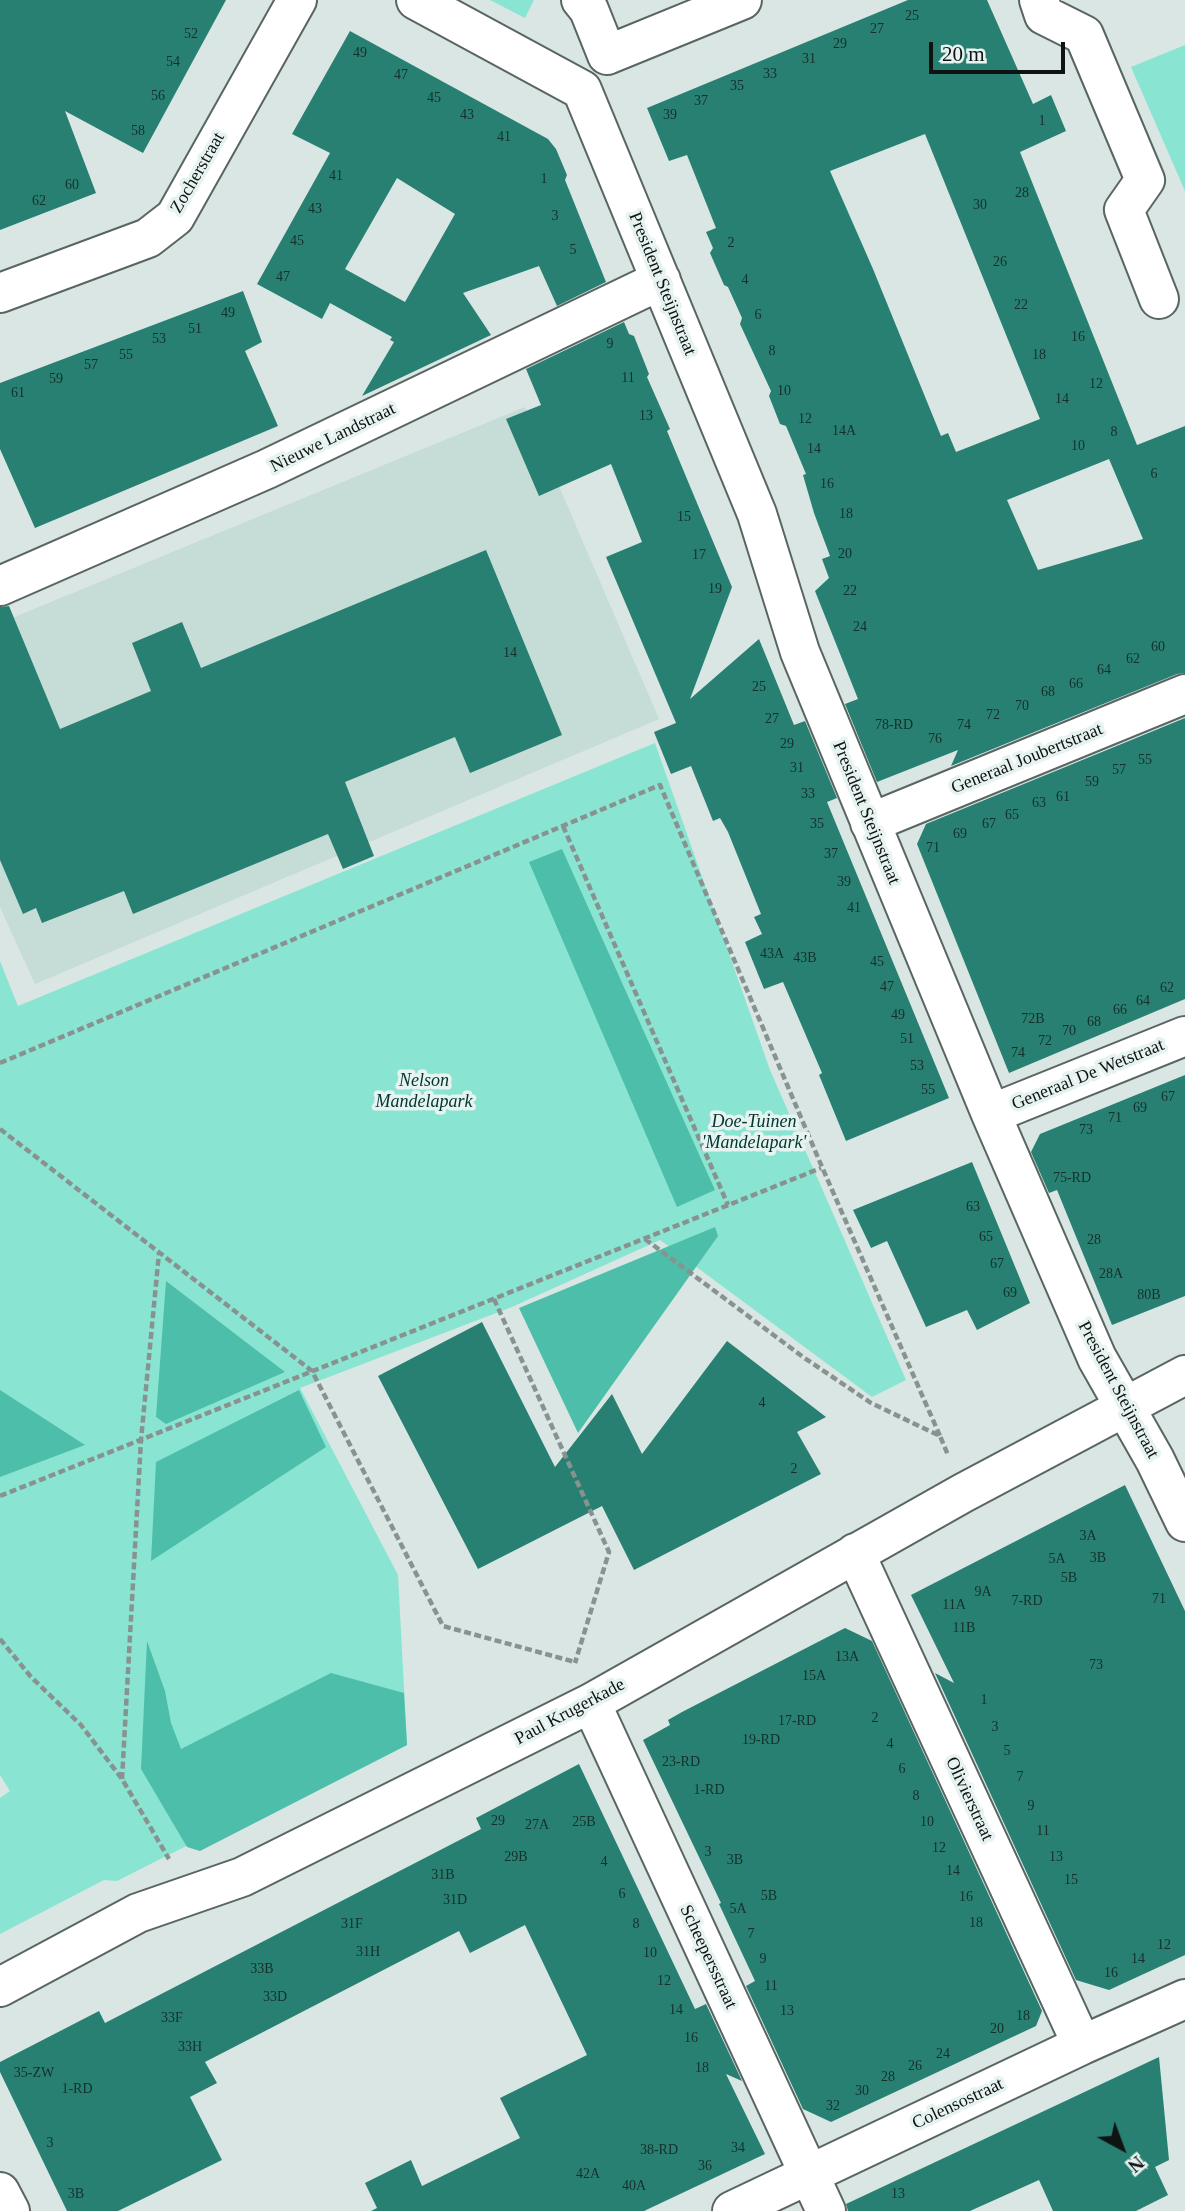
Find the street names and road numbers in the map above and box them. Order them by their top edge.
street label: Zocherstraat [166,129,230,217]
street label: President Steijnstraat [623,209,701,359]
street label: Nieuwe Landstraat [267,398,399,478]
street label: Generaal Joubertstraat [948,719,1106,799]
street label: President Steijnstraat [827,738,905,888]
street label: Generaal De Wetstraat [1009,1035,1167,1115]
street label: President Steijnstraat [1073,1318,1163,1462]
street label: Paul Krugerkade [511,1674,629,1750]
street label: Olivierstraat [940,1754,998,1844]
street label: Scheepersstraat [675,1902,741,2012]
street label: Colensostraat [909,2074,1007,2134]

